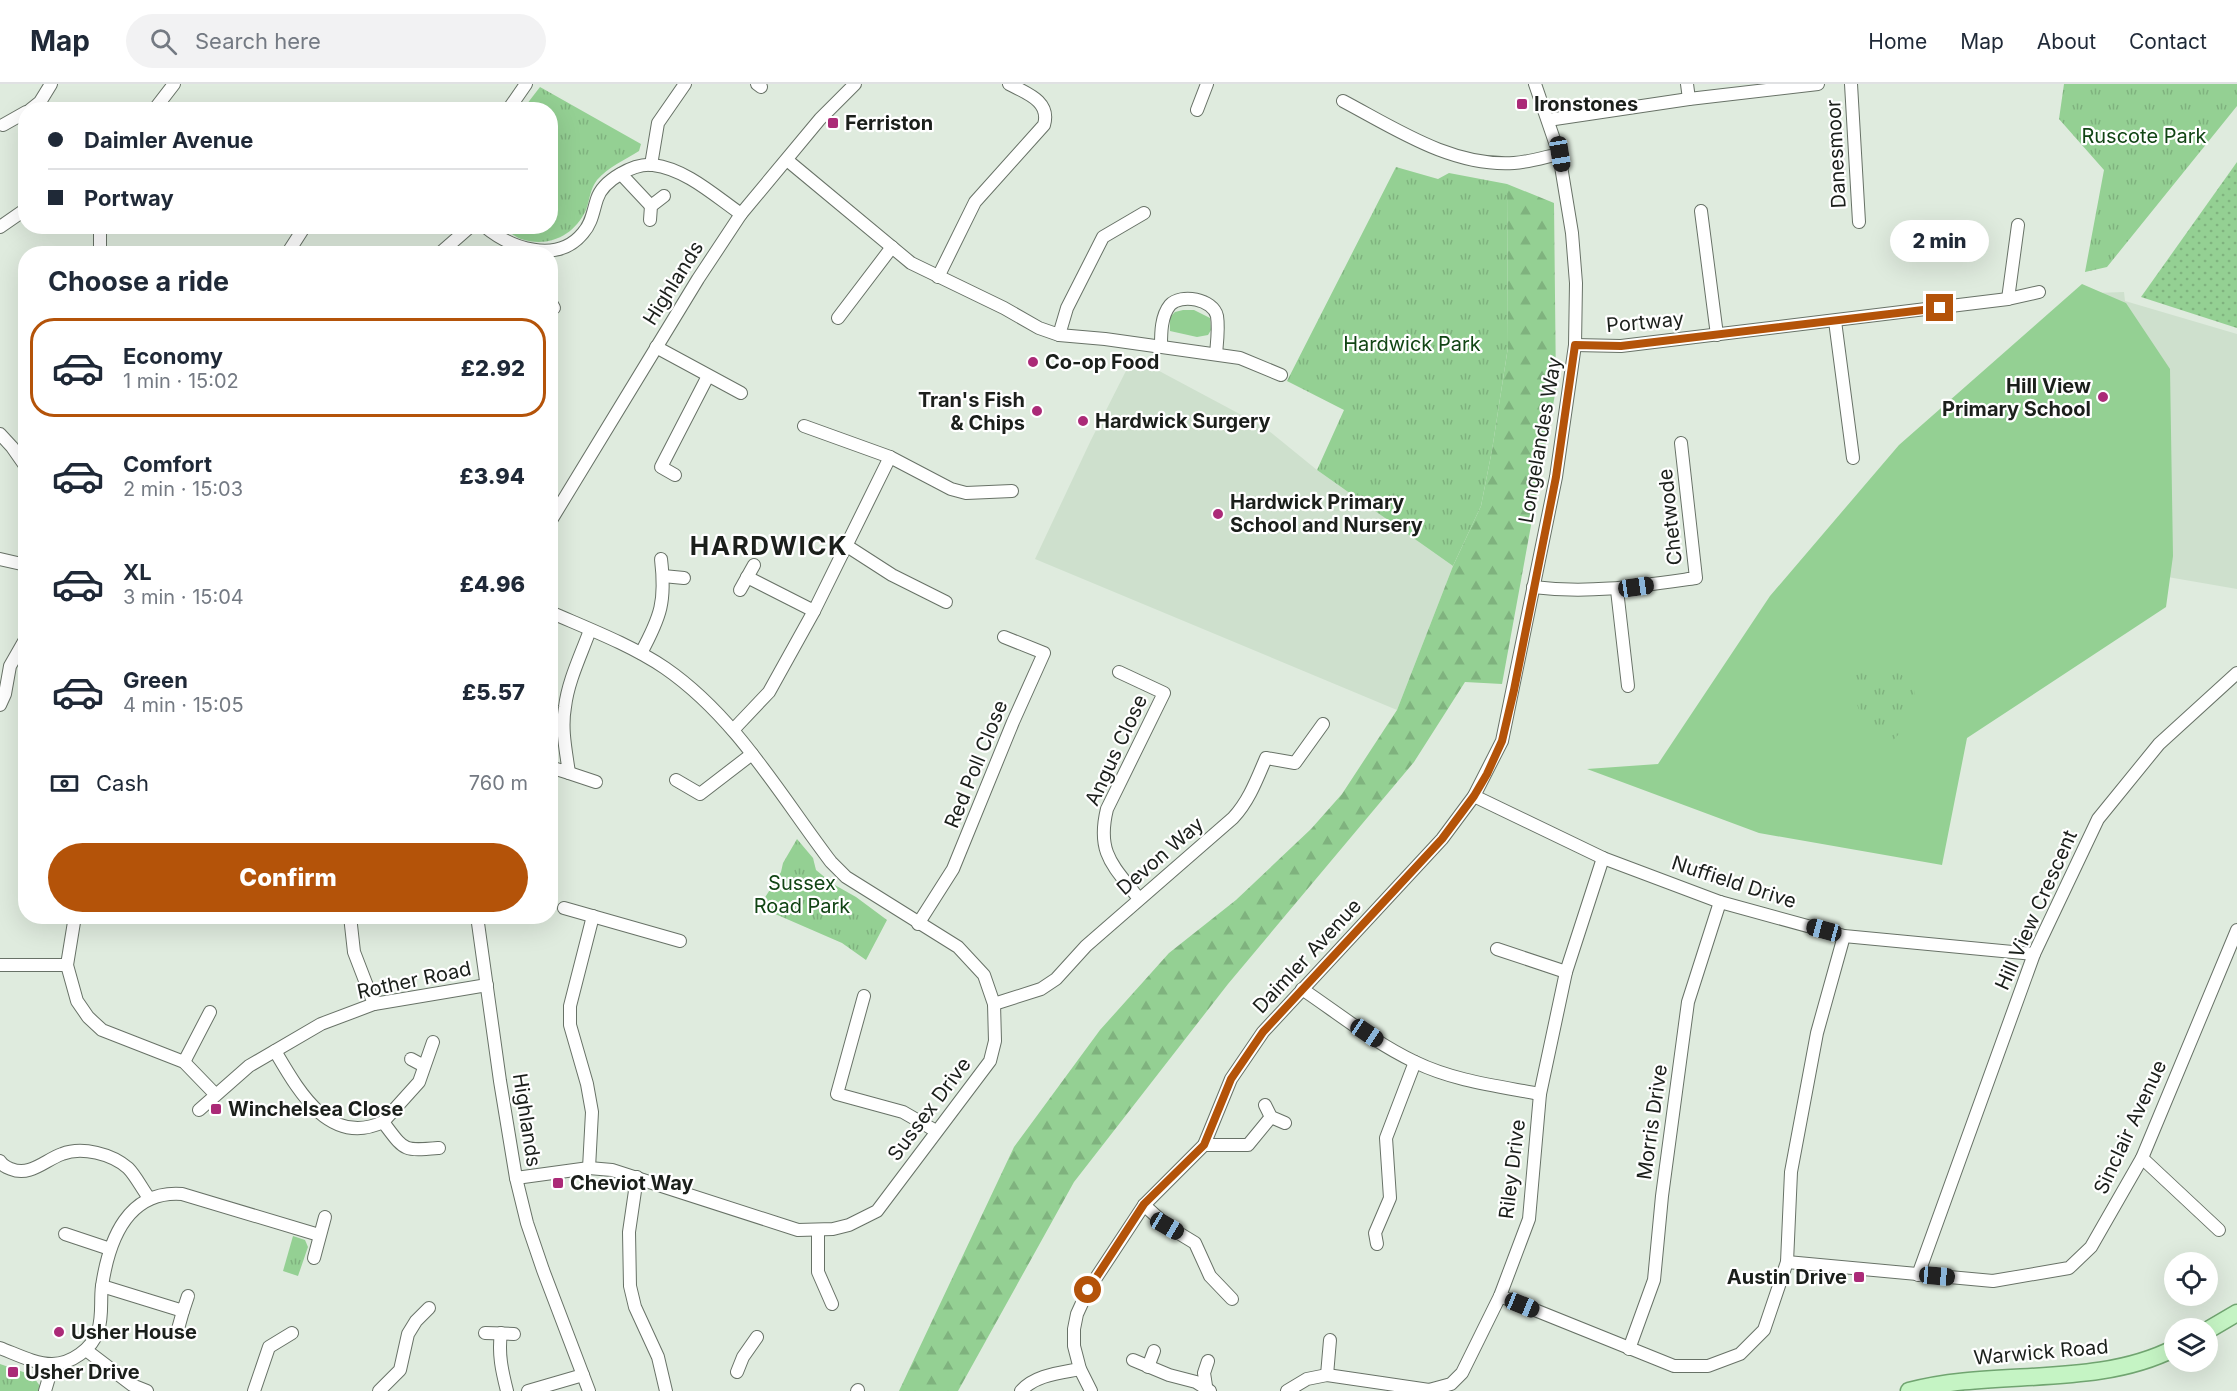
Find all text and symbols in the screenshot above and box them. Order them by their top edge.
search box [126,14,546,68]
text: Map [30,24,90,58]
icon: search [147,25,180,58]
text: Search here [195,28,321,54]
text: Home [1868,29,1927,54]
text: Map [1960,29,2004,54]
text: About [2037,29,2096,54]
text: Contact [2129,29,2207,54]
place label: Ironstones [1534,92,1638,116]
marker: Ironstones [1515,97,1529,111]
street label: Danesmoor [1821,99,1851,209]
place label: Ferriston [845,111,933,135]
marker: Ferriston [826,116,840,130]
park label: Ruscote Park [2081,124,2207,148]
text: Daimler Avenue [84,127,253,153]
car [1548,135,1572,173]
text: Portway [84,185,174,211]
callout: 2 min [1890,221,1990,263]
text: 2 min [1912,229,1967,253]
street label: Highlands [638,237,708,329]
text: Choose a ride [48,265,229,298]
route end [1926,294,1953,321]
street label: Portway [1605,307,1685,337]
park label: Hardwick Park [1343,332,1481,356]
icon: car [51,341,105,395]
text: Economy [123,343,223,369]
place label: Co-op Food [1045,350,1159,374]
text: £2.92 [461,355,525,381]
marker: Co-op Food [1026,355,1040,369]
street label: Longelandes Way [1514,355,1566,525]
text: 1 min · 15:02 [123,369,239,393]
place label: Hill View Primary School [1942,374,2091,421]
place label: Tran's Fish & Chips [918,388,1025,435]
marker: Hill View Primary School [2096,390,2110,404]
marker: Tran's Fish & Chips [1030,404,1044,418]
place label: Hardwick Surgery [1095,409,1271,433]
marker: Hardwick Surgery [1076,414,1090,428]
icon: car [51,449,105,503]
text: Comfort [123,451,212,477]
text: £3.94 [460,463,525,489]
street label: Chetwode [1653,468,1687,566]
text: 2 min · 15:03 [123,477,243,501]
place label: Hardwick Primary School and Nursery [1230,490,1423,537]
marker: Hardwick Primary School and Nursery [1211,507,1225,521]
district label: HARDWICK [690,530,848,561]
icon: car [51,557,105,611]
text: XL [123,559,152,585]
text: £4.96 [460,571,525,597]
car [1617,576,1655,598]
text: 3 min · 15:04 [123,585,244,609]
icon: car [51,665,105,719]
text: Green [123,667,188,693]
text: £5.57 [462,679,525,705]
street label: Angus Close [1080,691,1152,809]
text: 4 min · 15:05 [123,693,244,717]
street label: Red Poll Close [939,697,1013,831]
icon: cash [48,767,81,800]
text: Cash [96,770,149,796]
text: 760 m [469,771,528,795]
street label: Devon Way [1112,812,1208,900]
street label: Hill View Crescent [1990,826,2082,994]
button: Confirm [48,843,528,912]
street label: Nuffield Drive [1669,851,1799,913]
park label: Sussex Road Park [754,871,850,918]
street label: Daimler Avenue [1248,894,1366,1018]
car [1804,917,1844,943]
street label: Rother Road [355,956,473,1004]
car [1347,1015,1387,1051]
street label: Sussex Drive [882,1053,976,1165]
street label: Sinclair Avenue [2088,1056,2172,1198]
street label: Morris Drive [1632,1063,1672,1181]
street label: Highlands [508,1071,546,1169]
place label: Winchelsea Close [228,1097,404,1121]
marker: Winchelsea Close [209,1102,223,1116]
street label: Riley Drive [1494,1118,1530,1220]
place label: Cheviot Way [570,1171,693,1195]
marker: Cheviot Way [551,1176,565,1190]
car [1147,1209,1187,1243]
map controls [2164,1252,2218,1372]
button: locate [2164,1252,2218,1306]
place label: Austin Drive [1727,1265,1847,1289]
car [1918,1265,1956,1287]
marker: Austin Drive [1852,1270,1866,1284]
route start [1074,1276,1101,1303]
car [1502,1290,1542,1320]
button: layers [2164,1318,2218,1372]
place label: Usher House [71,1320,197,1344]
marker: Usher House [52,1325,66,1339]
street label: Warwick Road [1973,1334,2109,1370]
place label: Usher Drive [25,1360,140,1384]
marker: Usher Drive [6,1365,20,1379]

